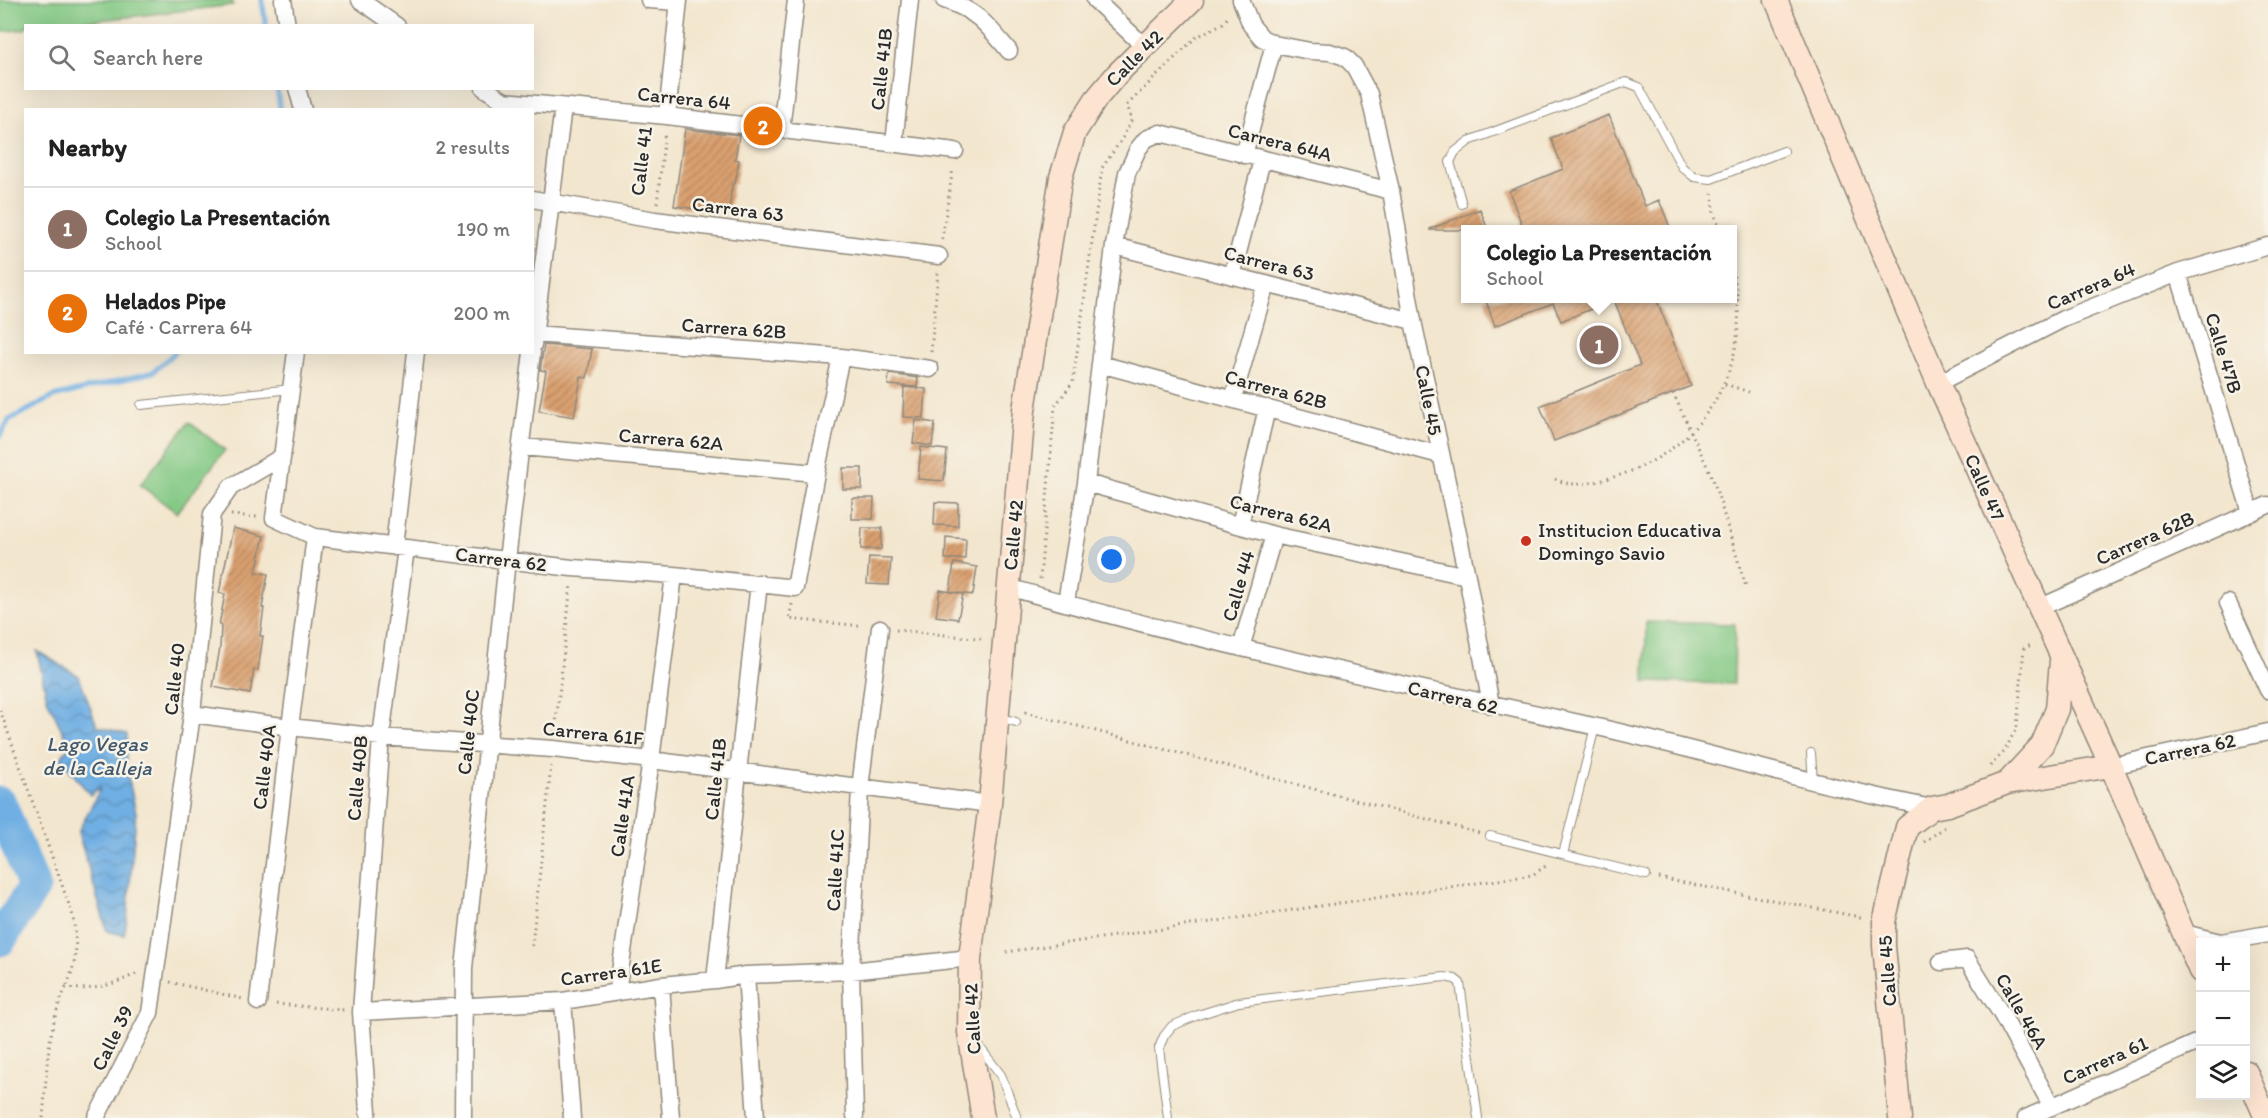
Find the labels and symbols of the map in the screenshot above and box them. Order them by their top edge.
street label: Calle 42 [1100,24,1168,92]
street label: Calle 41B [865,26,897,111]
street label: Carrera 64 [636,81,732,115]
pin: 2 [744,104,783,148]
street label: Carrera 64A [1225,117,1335,167]
street label: Calle 41 [625,125,657,197]
street label: Carrera 63 [691,191,785,227]
street label: Carrera 63 [1221,240,1317,286]
street label: Carrera 64 [2043,257,2139,315]
street label: Calle 47B [2200,310,2248,396]
street label: Carrera 62B [681,312,787,344]
pin: 1 [1580,322,1618,368]
street label: Calle 45 [1410,363,1448,437]
street label: Carrera 62B [1222,364,1330,414]
street label: Carrera 62A [618,422,725,456]
street label: Calle 47 [1960,450,2010,524]
street label: Carrera 62A [1227,489,1335,537]
street label: Calle 42 [998,498,1028,571]
street label: Carrera 62B [2092,506,2198,570]
place label: Institucion Educativa Domingo Savio [1538,518,1721,565]
marker: Institucion Educativa Domingo Savio [1519,534,1533,548]
street label: Carrera 62 [454,541,549,577]
your location [1097,545,1126,574]
street label: Calle 44 [1216,548,1260,624]
street label: Calle 40 [158,641,190,717]
street label: Carrera 62 [1405,675,1501,719]
street label: Calle 40C [452,688,484,776]
street label: Carrera 61F [541,716,645,750]
street label: Calle 40A [247,723,281,811]
street label: Carrera 62 [2142,728,2238,770]
water label: Lago Vegas de la Calleja [42,731,152,780]
street label: Calle 40B [341,734,373,822]
street label: Calle 41B [699,736,731,821]
street label: Calle 41A [604,773,640,859]
street label: Calle 41C [821,828,849,912]
street label: Calle 45 [1873,935,1901,1007]
street label: Carrera 61E [559,953,663,991]
street label: Calle 46A [1991,969,2053,1054]
street label: Calle 42 [958,982,986,1055]
street label: Calle 39 [86,1001,138,1075]
street label: Carrera 61 [2059,1031,2151,1089]

